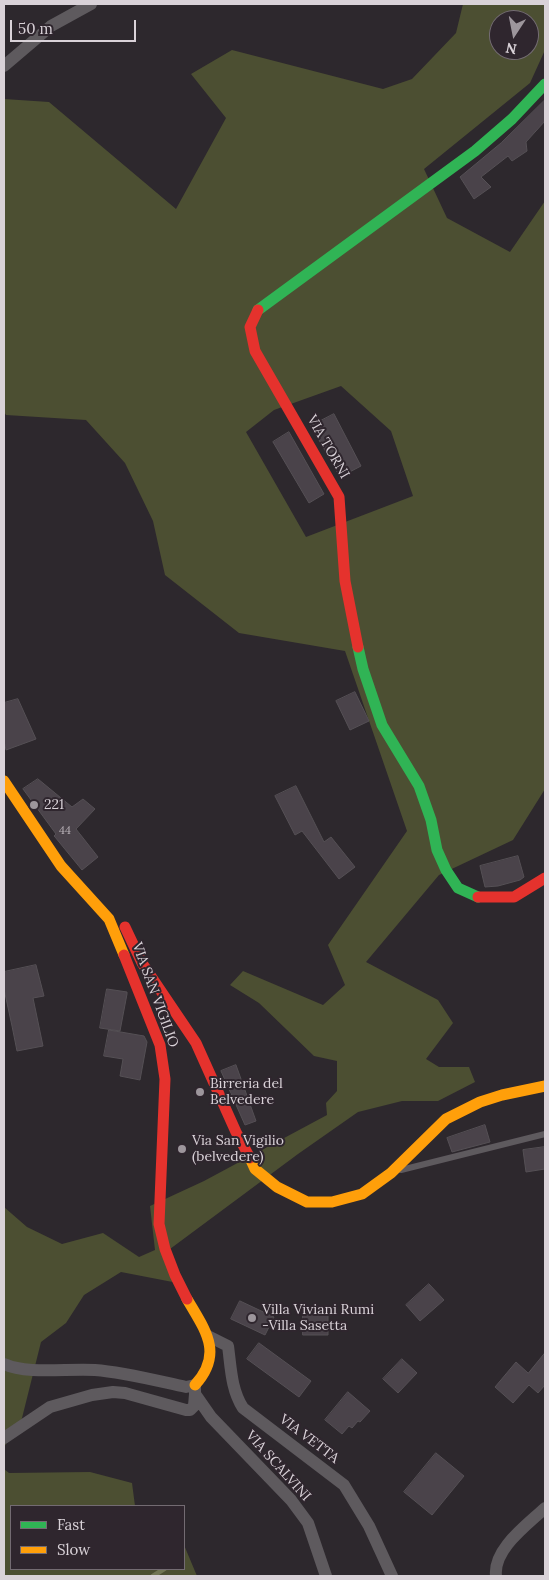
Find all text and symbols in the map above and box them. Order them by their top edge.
scale bar [12,10,139,42]
north arrow [489,10,539,60]
text: 50 m [18,19,53,38]
text: N [504,39,518,59]
street label: VIA TORNI [303,412,353,482]
place label: 221 [44,797,64,813]
marker: 221 [28,799,40,811]
house number: 44 [59,824,71,838]
street label: VIA SAN VIGILIO [128,940,182,1050]
place label: Birreria del Belvedere [210,1076,283,1108]
marker: Birreria del Belvedere [194,1086,206,1098]
place label: Via San Vigilio (belvedere) [192,1133,284,1166]
marker: Via San Vigilio (belvedere) [176,1143,188,1155]
place label: Villa Viviani Rumi -Villa Sasetta [262,1302,374,1334]
marker: Villa Viviani Rumi -Villa Sasetta [246,1312,258,1324]
street label: VIA VETTA [276,1411,342,1467]
street label: VIA SCALVINI [242,1427,314,1505]
legend [10,1505,185,1570]
text: Fast [57,1515,85,1534]
text: Slow [57,1540,90,1559]

